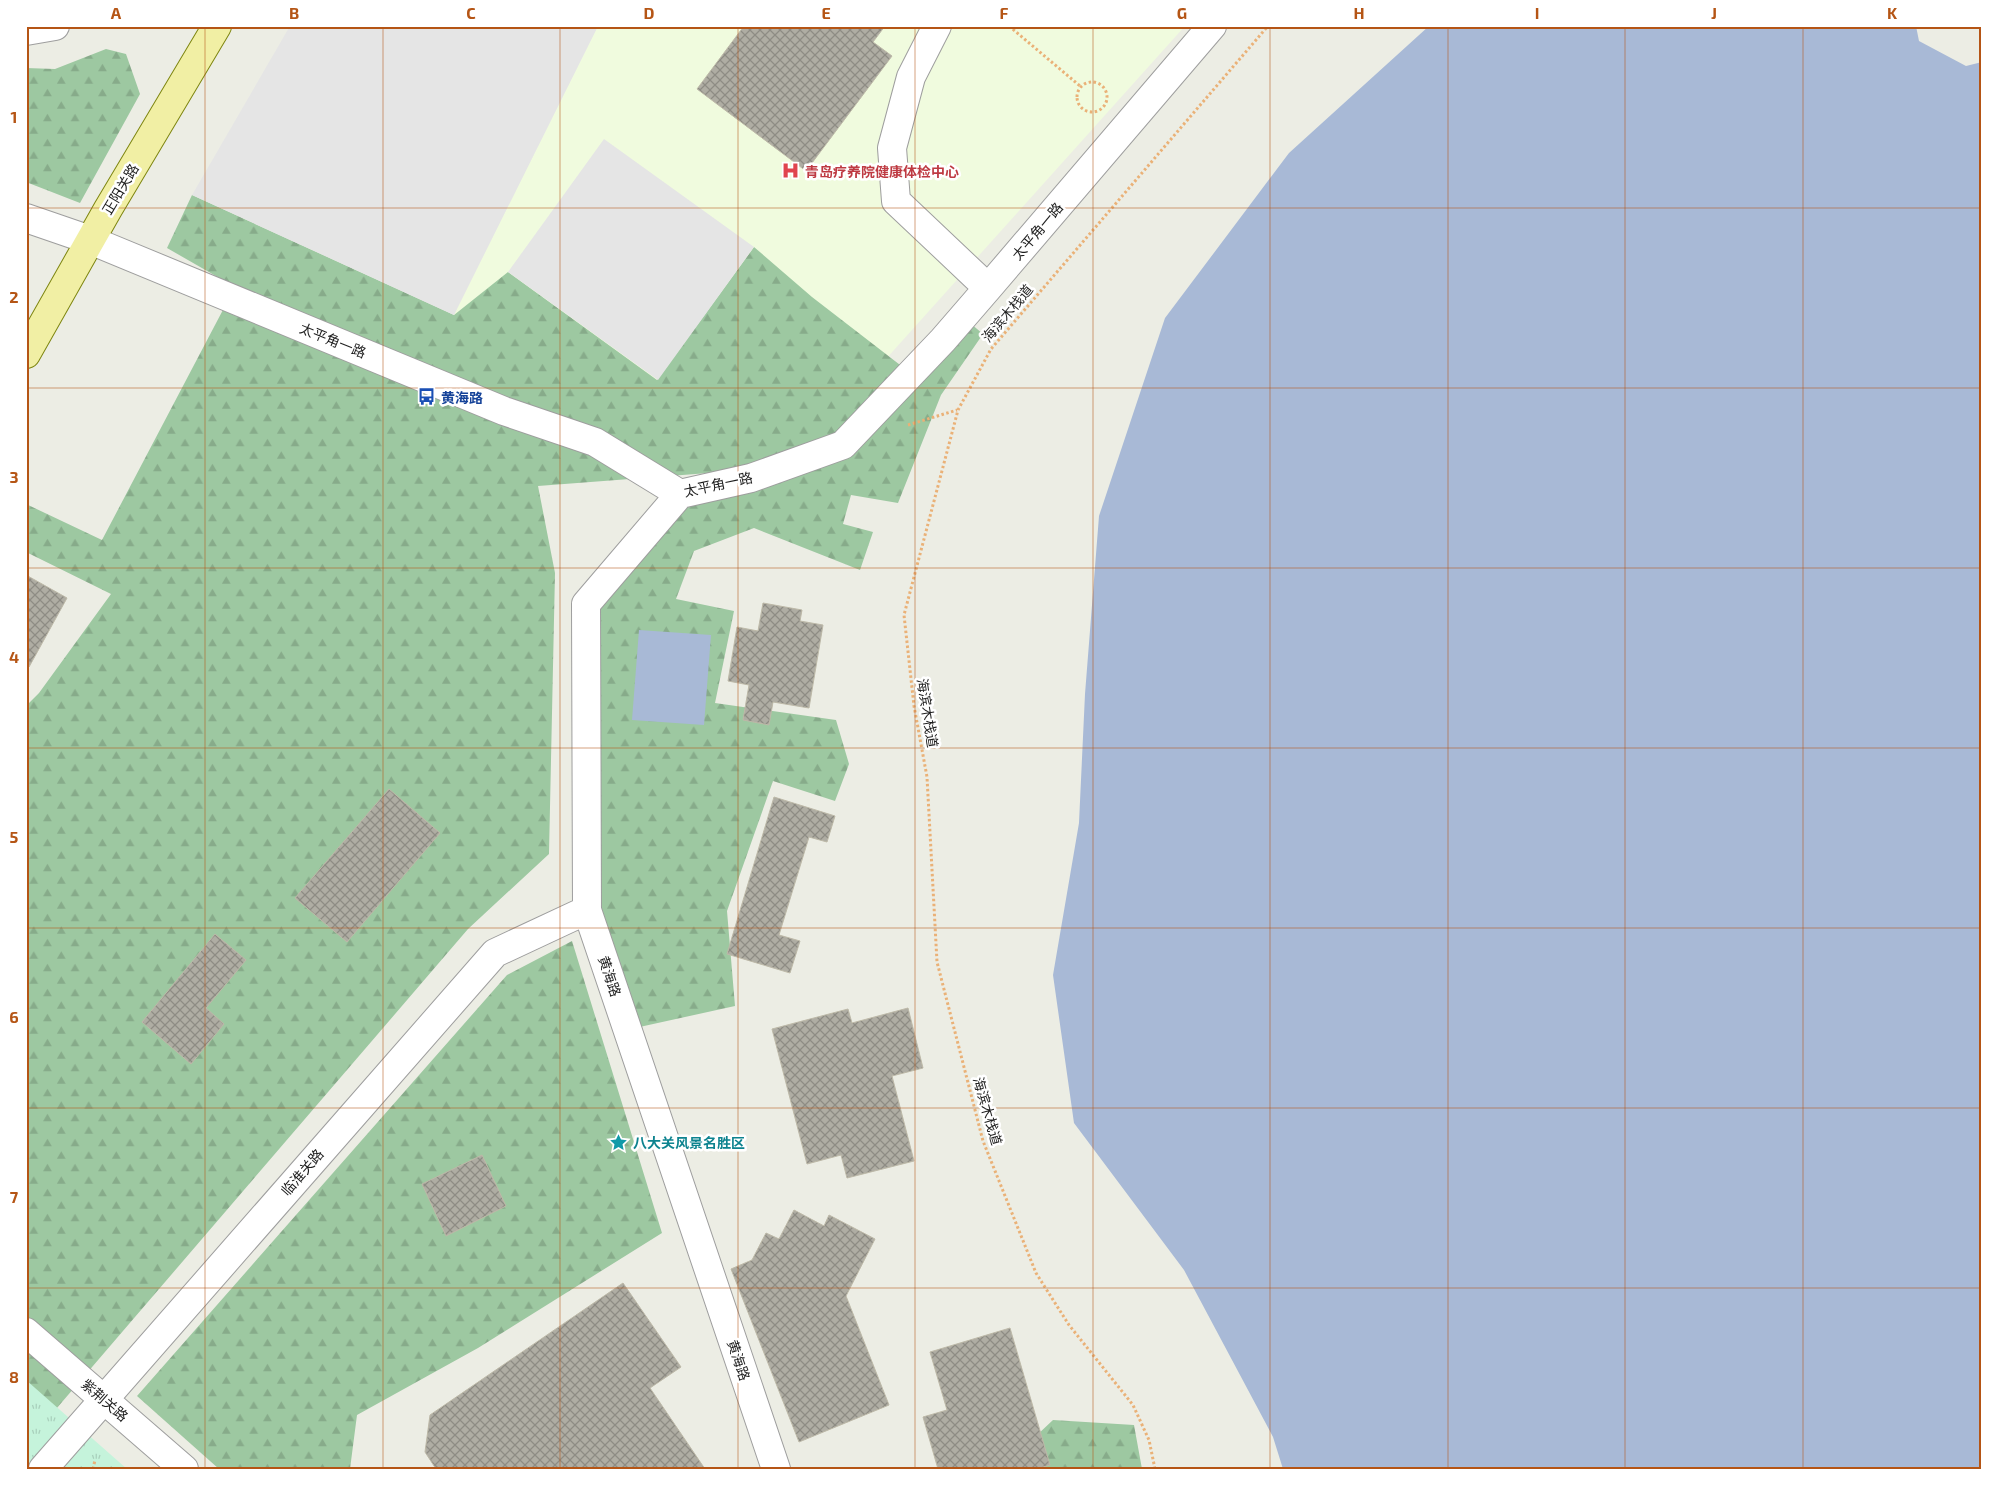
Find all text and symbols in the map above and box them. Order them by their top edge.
text: A [111,3,122,22]
text: B [289,3,299,22]
text: C [466,3,476,22]
text: D [644,3,655,22]
text: E [821,3,831,22]
text: F [1000,3,1009,22]
text: G [1177,3,1187,22]
text: H [1353,3,1365,22]
text: I [1535,3,1539,22]
text: J [1711,3,1717,22]
text: K [1887,3,1898,22]
text: 1 [11,107,17,126]
street label: 正阳关路 [98,161,142,217]
hospital icon: 青岛疗养院健康体检中心 [781,161,801,181]
place label: 青岛疗养院健康体检中心 [805,163,959,180]
street label: 太平角一路 [1008,199,1066,263]
street label: 海滨木栈道 [978,281,1036,345]
text: 2 [9,287,19,306]
street label: 太平角一路 [297,319,369,361]
bus stop icon: 黄海路 [417,387,437,407]
place label: 黄海路 [441,389,483,406]
text: 3 [9,467,19,486]
street label: 太平角一路 [682,468,754,500]
text: 4 [9,647,19,666]
street label: 海滨木栈道 [914,677,942,749]
text: 5 [10,827,19,846]
street label: 黄海路 [595,953,625,999]
text: 6 [9,1007,19,1026]
street label: 海滨木栈道 [970,1075,1006,1147]
place icon: 八大关风景名胜区 [609,1132,629,1152]
place label: 八大关风景名胜区 [633,1134,745,1151]
street label: 临淮关路 [277,1145,327,1199]
text: 7 [10,1187,19,1206]
street label: 黄海路 [724,1337,754,1383]
text: 8 [9,1367,19,1386]
street label: 紫荆关路 [78,1375,132,1425]

